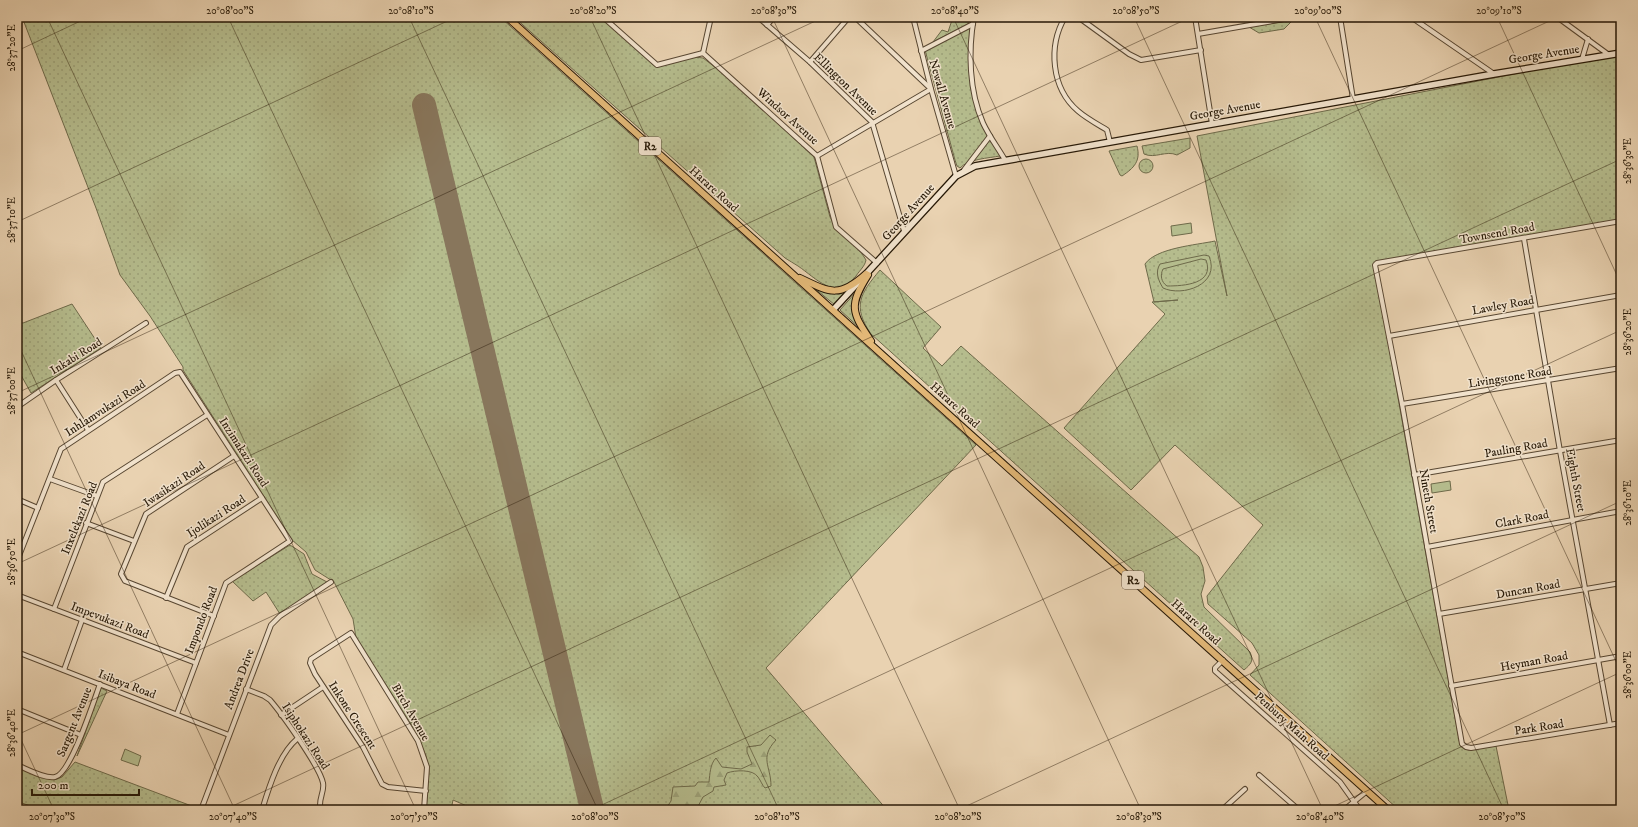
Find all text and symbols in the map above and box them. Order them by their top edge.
text: 20°08'00"S [206,5,254,17]
text: 20°08'10"S [388,5,434,17]
text: 20°08'20"S [570,5,616,17]
text: 20°08'30"S [751,5,797,17]
text: 20°08'40"S [931,5,979,17]
text: 20°08'50"S [1113,5,1160,17]
text: 20°09'00"S [1294,5,1342,17]
text: 20°09'10"S [1476,5,1522,17]
text: 28°37'20"E [6,24,18,72]
street label: George Avenue [1508,41,1581,68]
street label: Ellington Avenue [810,50,881,119]
street label: Newall Avenue [925,58,960,131]
street label: Windsor Avenue [753,84,822,148]
street label: George Avenue [1189,97,1262,124]
road number: R2 [639,137,661,155]
text: 28°36'30"E [1622,138,1634,184]
street label: Harare Road [686,163,742,216]
street label: George Avenue [879,181,938,244]
text: 28°37'10"E [6,197,18,243]
street label: Townsend Road [1458,219,1536,247]
street label: Lawley Road [1471,293,1535,318]
text: 28°36'20"E [1622,309,1634,355]
street label: Inkabi Road [48,335,105,378]
street label: Livingstone Road [1467,363,1553,392]
text: 28°37'00"E [6,367,18,415]
street label: Inhlamvukazi Road [62,377,148,440]
street label: Harare Road [927,379,983,432]
street label: Inzimakazi Road [215,414,272,490]
street label: Pauling Road [1483,436,1549,461]
street label: Eighth Street [1562,447,1589,513]
street label: Iwasikazi Road [141,458,208,511]
street label: Nineth Street [1415,468,1442,535]
street label: Inxelekazi Road [58,480,101,557]
text: 28°36'10"E [1622,480,1634,526]
street label: Ijolikazi Road [184,492,248,541]
street label: Clark Road [1494,507,1550,532]
text: 28°36'50"E [6,538,18,586]
road number: R2 [1122,571,1144,589]
street label: Duncan Road [1495,576,1561,603]
street label: Impondo Road [182,584,221,656]
street label: Harare Road [1168,596,1224,649]
street label: Impevukazi Road [68,599,151,642]
street label: Andrea Drive [221,647,258,712]
street label: Heyman Road [1499,648,1569,675]
text: 28°36'00"E [1622,651,1634,699]
street label: Isibaya Road [96,667,158,702]
street label: Inkone Crescent [325,678,380,752]
street label: Birch Avenue [388,681,433,744]
street label: Sargent Avenue [54,685,95,759]
street label: Penbury Main Road [1251,689,1332,764]
street label: Isiphokazi Road [278,700,333,773]
text: 28°36'40"E [6,709,18,757]
street label: Park Road [1513,716,1565,739]
scale bar [32,771,139,797]
text: 200 m [38,778,68,793]
text: 20°07'30"S [29,811,75,823]
text: 20°07'40"S [209,811,257,823]
text: 20°07'50"S [390,811,438,823]
text: 20°08'00"S [571,811,619,823]
text: 20°08'10"S [754,811,800,823]
text: 20°08'20"S [935,811,981,823]
text: 20°08'30"S [1116,811,1162,823]
text: 20°08'40"S [1296,811,1344,823]
text: 20°08'50"S [1479,811,1526,823]

